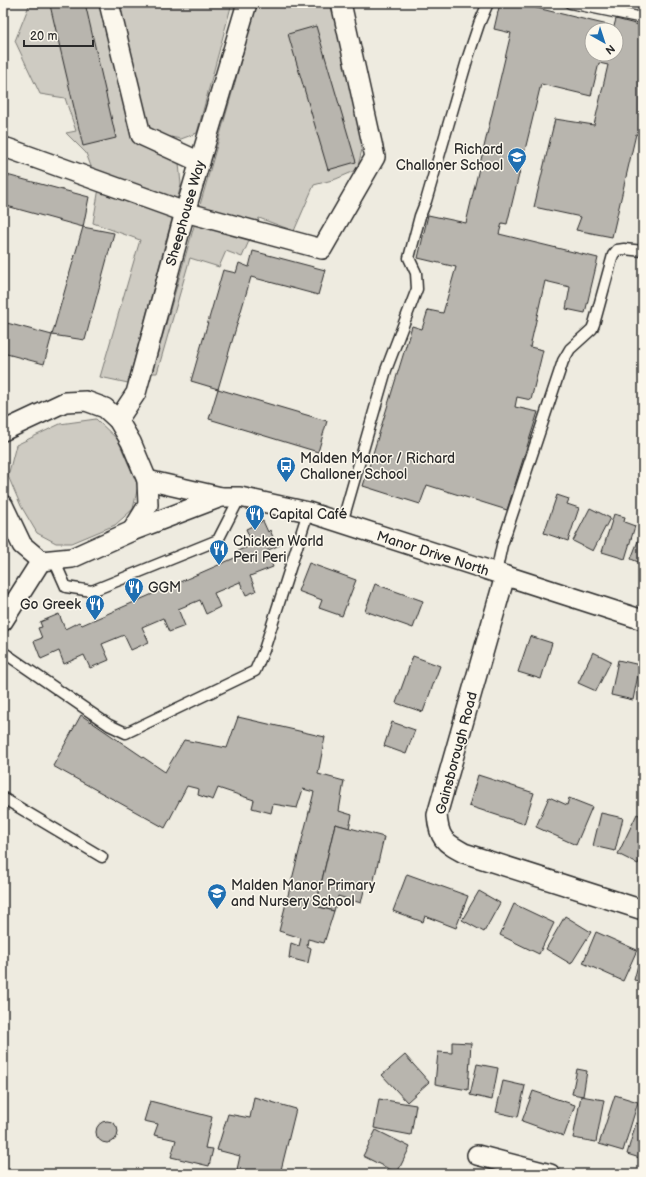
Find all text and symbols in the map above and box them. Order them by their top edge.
scale bar [24,22,93,48]
north arrow [584,22,624,62]
text: 20 m [30,29,57,44]
text: N [603,42,617,57]
place label: Richard Challoner School [396,141,503,174]
school or university icon: Richard Challoner School [506,146,528,174]
street label: Sheephouse Way [162,158,209,268]
place label: Malden Manor / Richard Challoner School [300,450,455,483]
bus stop icon: Malden Manor / Richard Challoner School [275,455,297,483]
restaurant icon: Capital Café [244,503,266,531]
place label: Capital Café [269,506,348,523]
street label: Manor Drive North [375,527,491,580]
place label: Chicken World Peri Peri [233,533,323,566]
restaurant icon: Chicken World Peri Peri [208,538,230,566]
restaurant icon: GGM [123,576,145,604]
place label: GGM [148,579,181,596]
restaurant icon: Go Greek [84,593,106,621]
place label: Go Greek [20,596,81,613]
street label: Gainsborough Road [432,690,481,816]
place label: Malden Manor Primary and Nursery School [231,877,376,910]
school or university icon: Malden Manor Primary and Nursery School [206,882,228,910]

